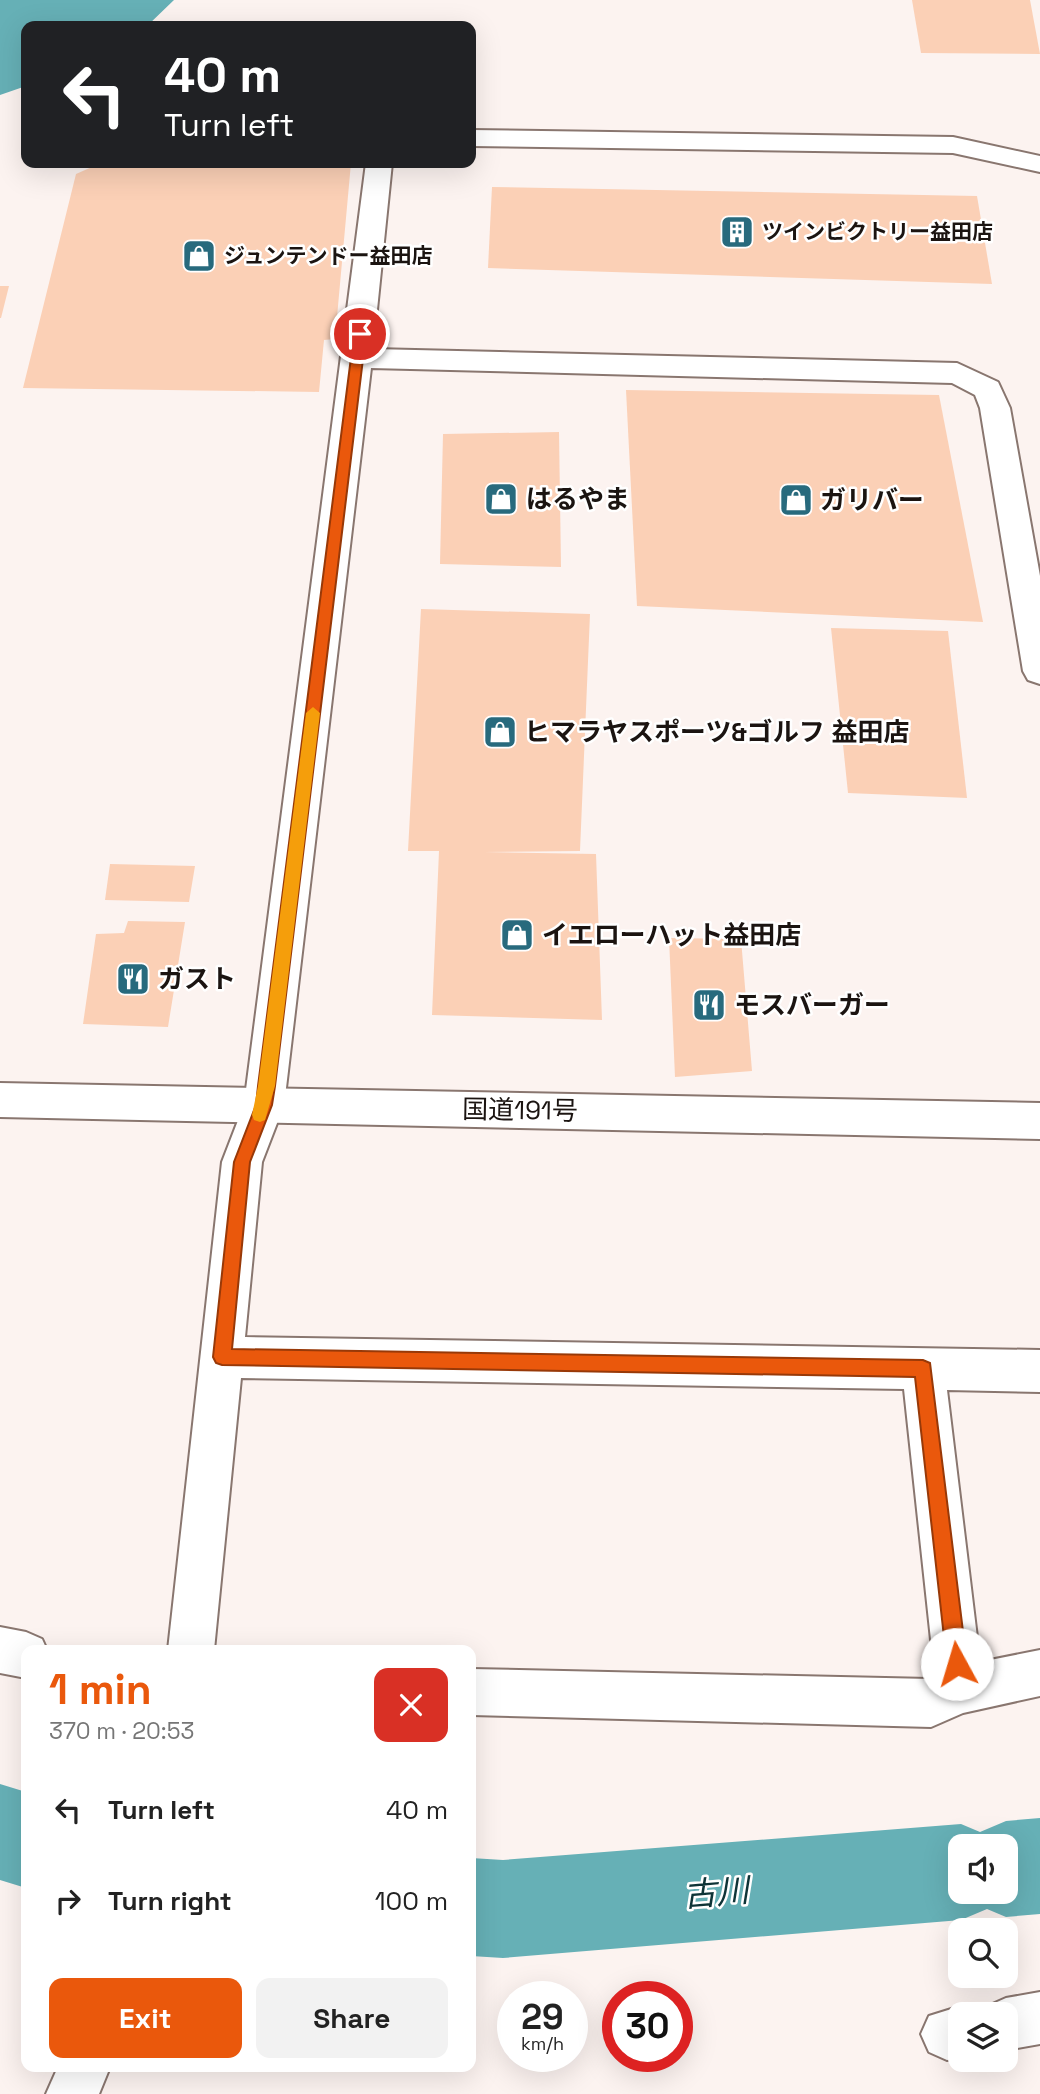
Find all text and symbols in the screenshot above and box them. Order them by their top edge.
text: 40 m [164,44,281,106]
icon: left [49,49,140,140]
text: Turn left [164,105,294,145]
building icon: ツインビクトリー益田店 [718,213,756,251]
place label: ツインビクトリー益田店 [762,218,993,245]
shop icon: ジュンテンドー益田店 [180,237,218,275]
place label: ジュンテンドー益田店 [224,242,433,269]
pin [330,304,390,364]
icon: arrive [341,315,379,353]
shop icon: はるやま [482,480,520,518]
shop icon: ガリバー [777,481,815,519]
place label: はるやま [526,482,630,516]
place label: ガリバー [820,483,924,517]
shop icon: ヒマラヤスポーツ&ゴルフ 益田店 [481,713,519,751]
place label: ヒマラヤスポーツ&ゴルフ 益田店 [524,715,909,749]
shop icon: イエローハット益田店 [498,916,536,954]
place label: イエローハット益田店 [542,918,801,952]
restaurant icon: ガスト [114,960,152,998]
place label: ガスト [158,962,236,996]
restaurant icon: モスバーガー [690,986,728,1024]
place label: モスバーガー [734,988,890,1022]
street label: 国道191号 [462,1092,578,1128]
position arrow [920,1627,994,1701]
text: 1 min [49,1663,152,1716]
button: close [374,1668,448,1742]
text: 370 m · 20:53 [49,1716,194,1746]
icon: left [49,1791,87,1829]
text: Turn left [108,1793,215,1827]
text: 40 m [386,1793,448,1827]
map controls [948,1834,1018,2072]
button: sound [948,1834,1018,1904]
water label: 古川 [681,1869,754,1917]
icon: right [49,1882,87,1920]
text: Turn right [108,1884,232,1918]
text: 100 m [375,1884,448,1918]
button: search [948,1918,1018,1988]
button: Exit [49,1978,242,2058]
button: Share [256,1978,448,2058]
speed limit sign: 30 [602,1981,693,2072]
text: 29 [521,1995,564,2039]
button: layers [948,2002,1018,2072]
text: km/h [521,2032,564,2055]

